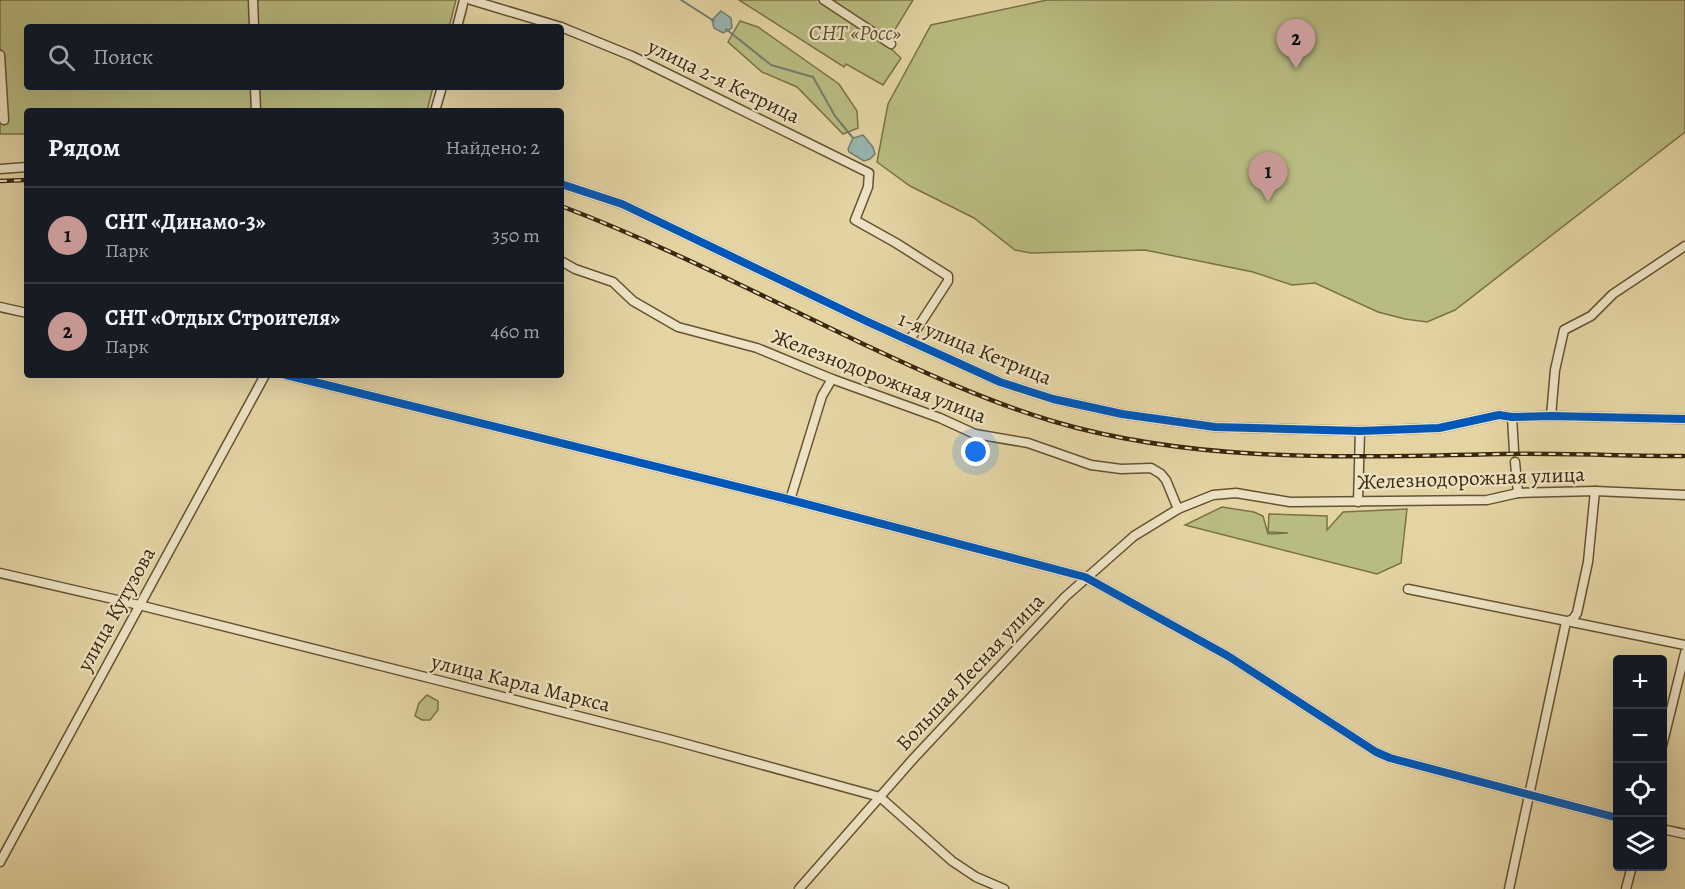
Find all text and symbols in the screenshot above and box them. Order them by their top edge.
park label: СНТ «Росс» [809,19,902,47]
pin: 2 [1276,20,1316,69]
search box [24,24,564,90]
street label: улица 2-я Кетрица [642,32,805,130]
icon: search [45,41,78,74]
text: Поиск [93,42,153,72]
text: Рядом [48,130,120,165]
text: Найдено: 2 [445,134,540,161]
pin: 1 [1248,152,1288,202]
text: СНТ «Динамо-3» [105,207,266,237]
text: 1 [64,222,71,249]
text: 350 m [492,222,540,249]
text: Парк [105,237,149,264]
text: СНТ «Отдых Строителя» [105,303,340,333]
street label: 1-я улица Кетрица [894,304,1056,392]
text: 2 [63,318,72,345]
text: 460 m [490,318,540,345]
street label: Железнодорожная улица [768,322,991,430]
text: Парк [105,333,149,360]
your location [961,437,990,466]
street label: Железнодорожная улица [1357,460,1586,496]
street label: улица Кутузова [70,542,162,677]
street label: Большая Лесная улица [890,587,1051,757]
street label: улица Карла Маркса [428,647,614,719]
map controls [1613,655,1667,871]
button: + [1613,655,1667,709]
button: − [1613,709,1667,763]
button: locate [1613,763,1667,817]
button: layers [1613,817,1667,871]

